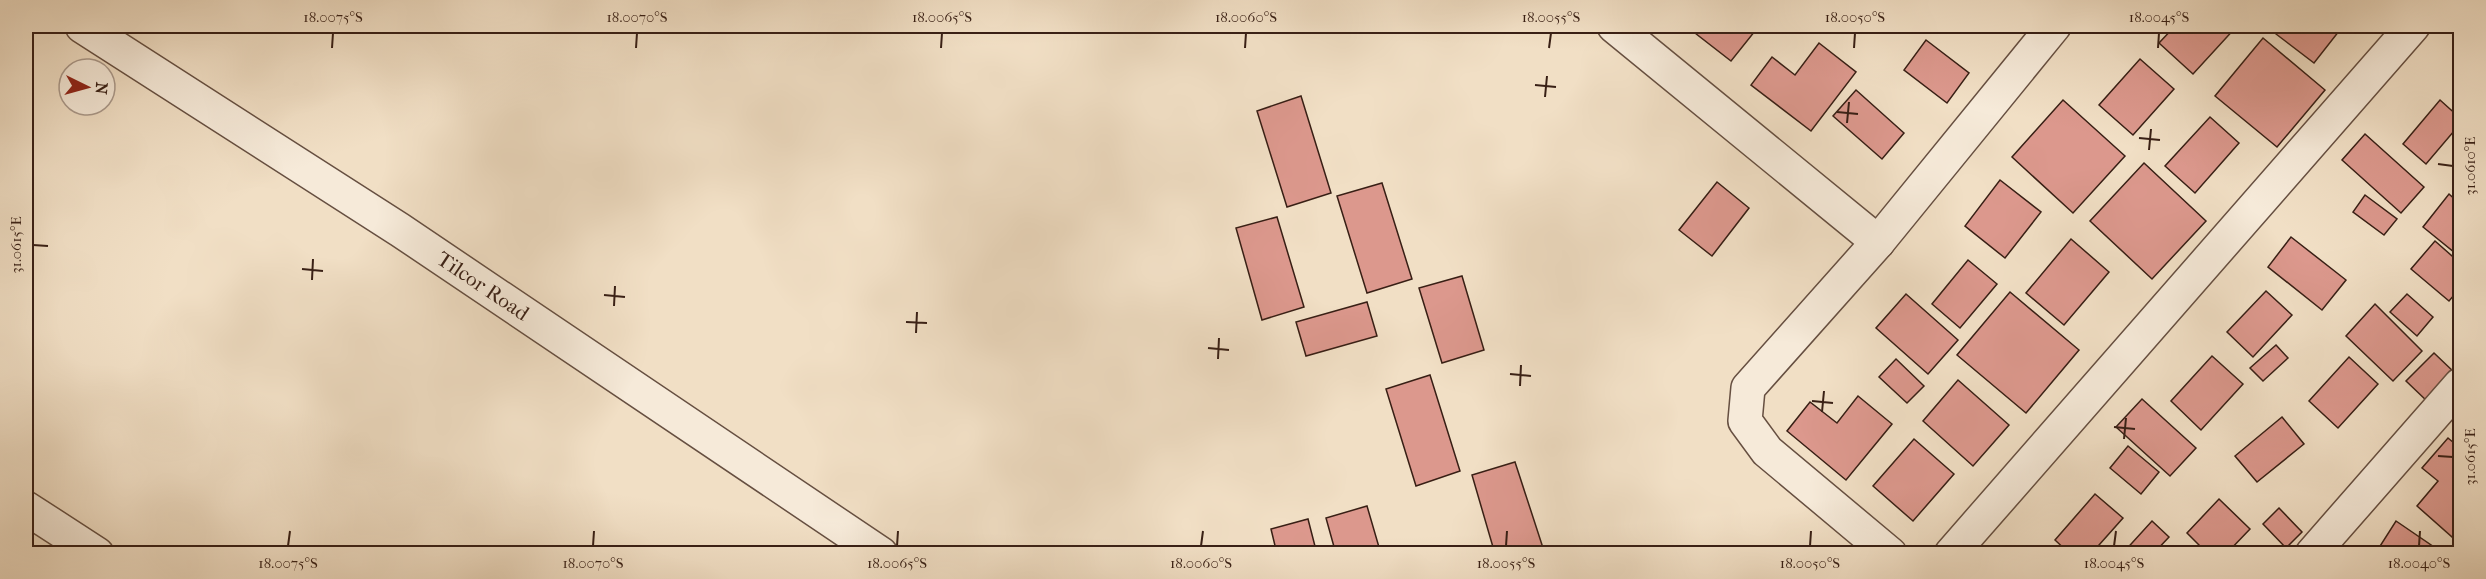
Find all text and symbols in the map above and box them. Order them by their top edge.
text: 18.0075°S [303,8,363,26]
text: 18.0070°S [606,8,668,26]
text: 18.0065°S [912,8,972,26]
text: 18.0060°S [1215,8,1277,26]
text: 18.0055°S [1522,8,1580,26]
text: 18.0050°S [1825,8,1885,26]
text: 18.0045°S [2129,8,2189,26]
north arrow [57,57,117,117]
text: N [91,81,111,96]
text: 31.0610°E [2461,137,2479,195]
text: 31.0615°E [7,216,25,274]
street label: Tilcor Road [433,247,534,326]
text: 31.0615°E [2461,428,2479,486]
text: 18.0075°S [258,554,318,572]
text: 18.0070°S [562,554,624,572]
text: 18.0065°S [867,554,927,572]
text: 18.0060°S [1170,554,1232,572]
text: 18.0055°S [1477,554,1535,572]
text: 18.0050°S [1780,554,1840,572]
text: 18.0045°S [2084,554,2144,572]
text: 18.0040°S [2388,554,2451,572]

